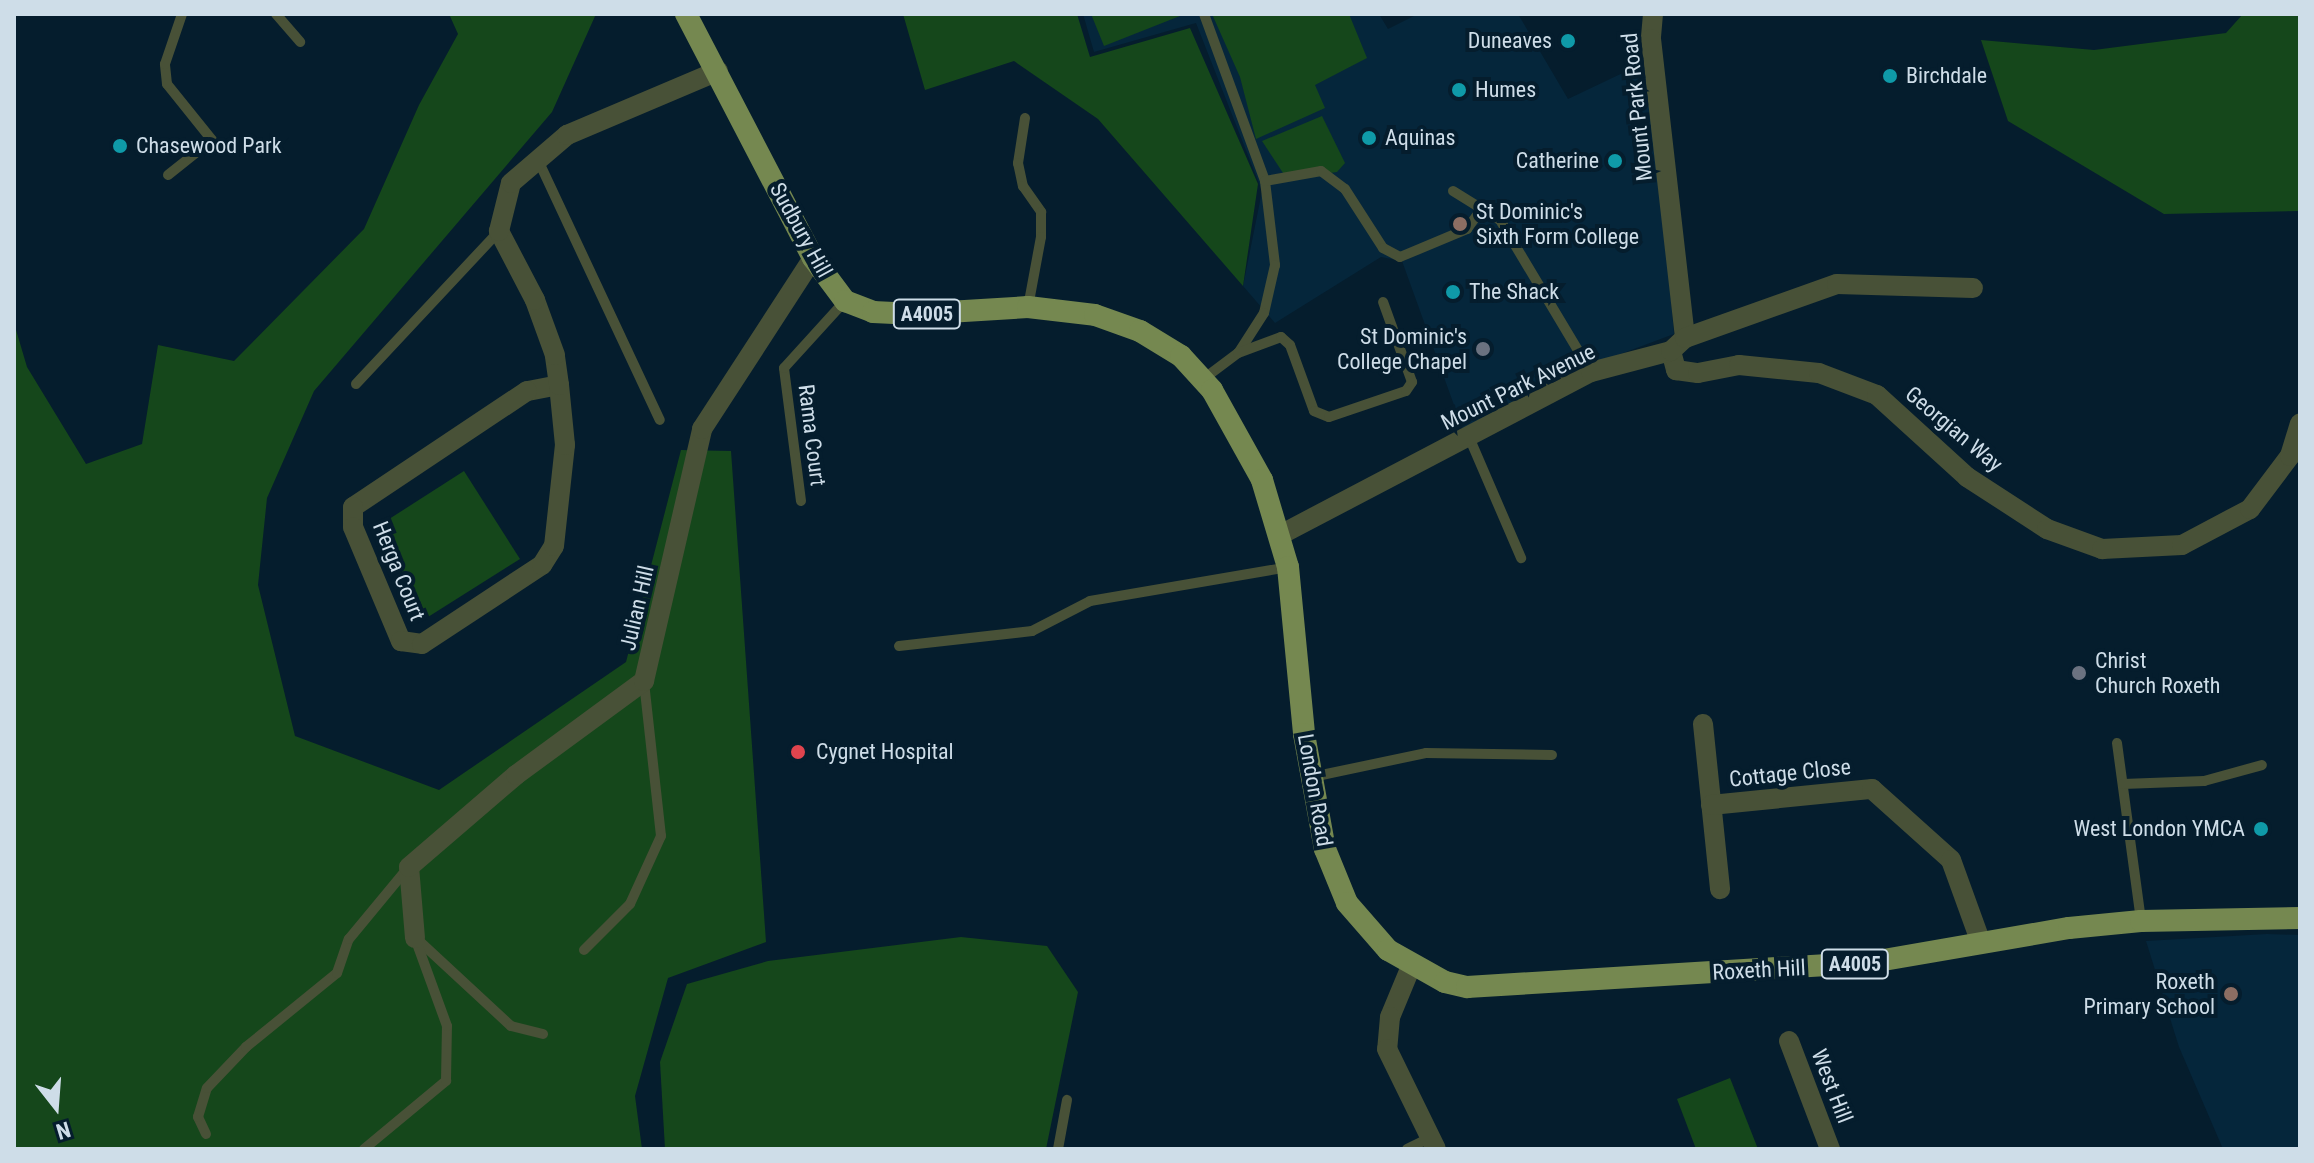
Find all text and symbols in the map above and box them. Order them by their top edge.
place label: Duneaves [1468,28,1552,54]
marker: Duneaves [1559,32,1577,50]
street label: Mount Park Road [1616,32,1658,182]
place label: Birchdale [1906,63,1987,89]
marker: Birchdale [1881,67,1899,85]
place label: Humes [1475,77,1536,103]
marker: Humes [1450,81,1468,99]
place label: Aquinas [1385,125,1456,151]
marker: Aquinas [1360,129,1378,147]
place label: Chasewood Park [136,133,282,159]
marker: Chasewood Park [111,137,129,155]
place label: Catherine [1516,148,1599,174]
marker: Catherine [1606,152,1624,170]
street label: Sudbury Hill [764,178,838,282]
place label: St Dominic's Sixth Form College [1476,198,1639,250]
marker: St Dominic's Sixth Form College [1451,215,1469,233]
place label: The Shack [1469,279,1559,305]
marker: The Shack [1444,283,1462,301]
road number: A4005 [891,298,963,330]
place label: St Dominic's College Chapel [1337,323,1467,374]
street label: Mount Park Avenue [1437,338,1599,436]
marker: St Dominic's College Chapel [1474,340,1492,358]
street label: Georgian Way [1900,381,2008,477]
street label: Rama Court [793,383,831,487]
street label: Herga Court [367,517,431,625]
street label: Julian Hill [614,563,660,653]
place label: Christ Church Roxeth [2095,647,2220,698]
marker: Christ Church Roxeth [2070,664,2088,682]
street label: London Road [1292,732,1338,848]
place label: Cygnet Hospital [816,739,954,765]
marker: Cygnet Hospital [787,741,809,763]
street label: Cottage Close [1728,753,1852,793]
place label: West London YMCA [2074,816,2245,842]
marker: West London YMCA [2252,820,2270,838]
road number: A4005 [1819,948,1891,980]
street label: Roxeth Hill [1712,954,1806,986]
place label: Roxeth Primary School [2084,968,2215,1020]
marker: Roxeth Primary School [2222,985,2240,1003]
street label: West Hill [1806,1045,1858,1127]
north arrow [16,1067,96,1147]
text: N [53,1117,73,1144]

